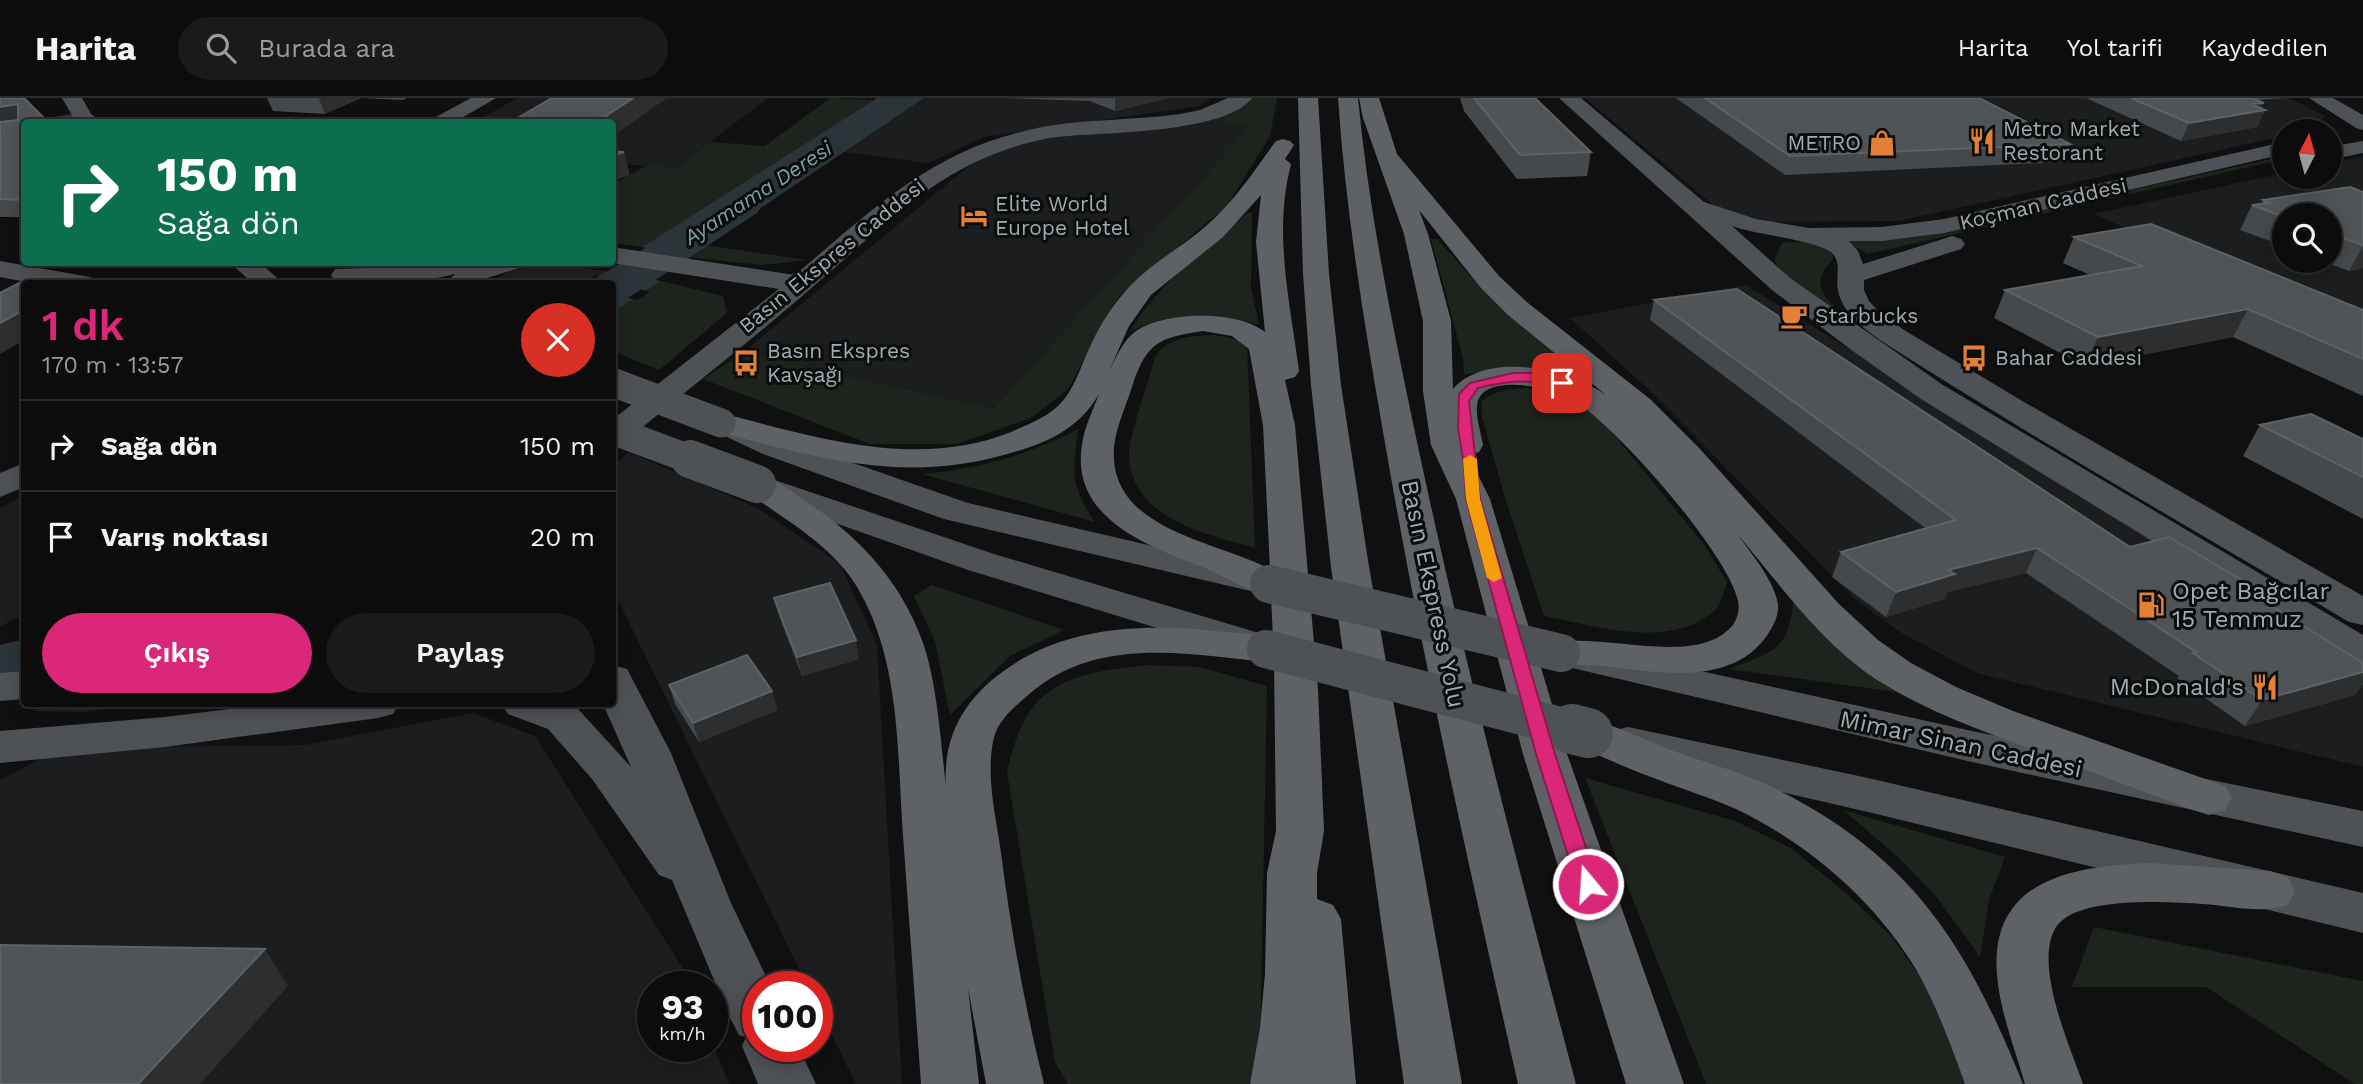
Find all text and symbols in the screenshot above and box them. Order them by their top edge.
search box [178,17,668,80]
text: Harita [35,29,136,68]
icon: search [202,29,240,67]
text: Burada ara [258,33,395,63]
text: Harita [1958,34,2029,62]
text: Yol tarifi [2067,34,2163,62]
text: Kaydedilen [2201,34,2328,62]
place label: Metro Market Restorant [2003,116,2140,165]
north arrow [2272,119,2342,189]
map controls [2272,119,2342,273]
restaurant icon: Metro Market Restorant [1967,126,1997,156]
shop icon: METRO [1867,128,1897,158]
place label: METRO [1787,130,1861,155]
water label: Ayamama Deresi [678,135,837,250]
text: 150 m [157,145,298,203]
icon: right [42,147,133,238]
street label: Koçman Caddesi [1957,172,2129,235]
street label: Basın Ekspres Caddesi [734,173,930,338]
place label: Elite World Europe Hotel [995,191,1130,240]
hotel icon: Elite World Europe Hotel [959,201,989,231]
button: search [2272,203,2342,273]
text: Sağa dön [157,204,300,242]
text: 1 dk [42,301,124,350]
cafe icon: Starbucks [1779,301,1809,331]
button: close [521,303,595,377]
place label: Starbucks [1815,303,1918,328]
place label: Basın Ekspres Kavşağı [767,338,910,387]
bus stop icon: Bahar Caddesi [1959,343,1989,373]
place label: Bahar Caddesi [1995,345,2142,370]
bus stop icon: Basın Ekspres Kavşağı [731,348,761,378]
text: 170 m · 13:57 [42,352,183,379]
pin [1532,353,1592,413]
icon: arrive [1543,364,1581,402]
icon: right [42,427,80,465]
text: Sağa dön [101,431,218,461]
text: 150 m [520,431,595,461]
street label: Basın Ekspress Yolu [1395,478,1471,710]
icon: arrive [42,518,80,556]
text: Varış noktası [101,522,268,552]
text: 20 m [530,522,595,552]
place label: Opet Bağcılar 15 Temmuz [2172,577,2329,633]
fuel station icon: Opet Bağcılar 15 Temmuz [2136,590,2166,620]
button: Çıkış [42,613,312,693]
button: Paylaş [326,613,595,693]
restaurant icon: McDonald's [2250,672,2280,702]
place label: McDonald's [2110,673,2244,701]
street label: Mimar Sinan Caddesi [1837,705,2085,783]
position arrow [1551,847,1625,921]
speed limit sign: 100 [742,971,833,1062]
text: 93 [661,986,704,1028]
text: km/h [659,1023,706,1044]

